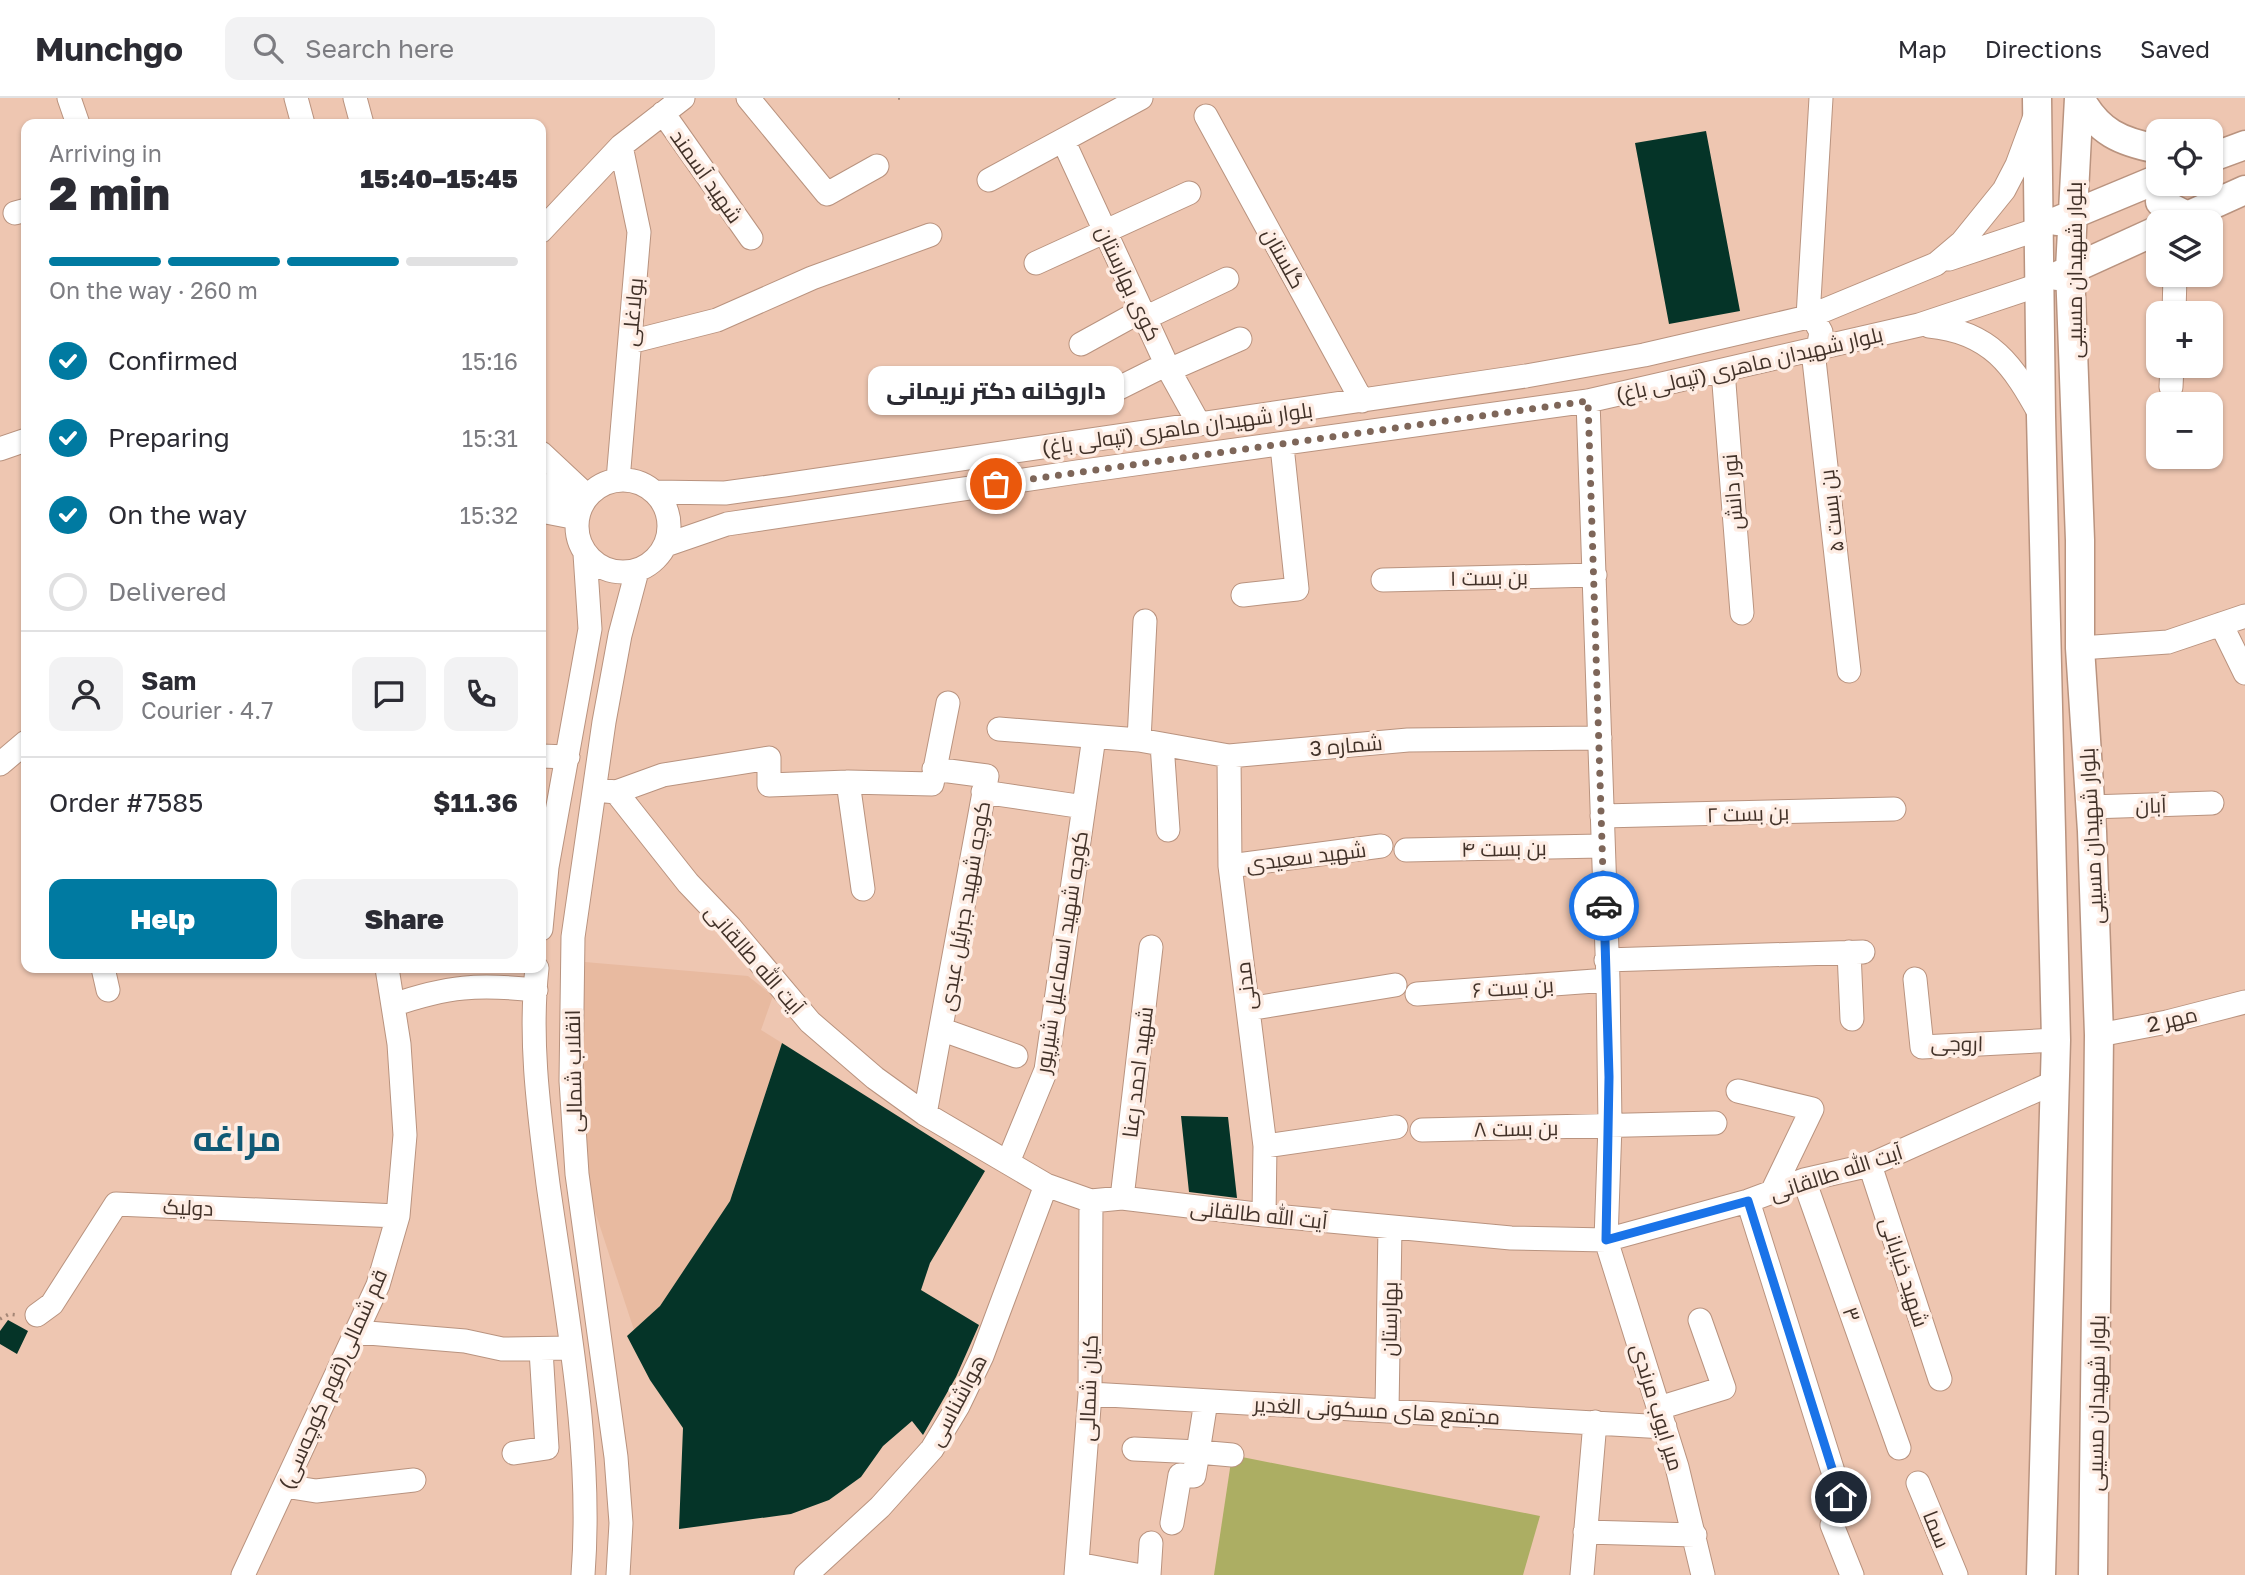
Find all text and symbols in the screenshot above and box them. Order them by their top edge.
search box [225,17,715,80]
text: Munchgo [35,29,183,68]
icon: search [249,29,287,67]
text: Search here [305,33,454,64]
text: Map [1898,34,1947,63]
text: Directions [1985,34,2102,63]
text: Saved [2140,34,2210,63]
map controls [2146,119,2223,469]
button: locate [2146,119,2223,196]
street label: شهید آسمند [664,124,749,228]
text: Arriving in [49,139,162,167]
text: 15:40–15:45 [360,163,518,194]
text: 2 min [49,165,170,220]
street label: بلوار شهیدان مسیبی [2061,182,2088,358]
button: layers [2146,210,2223,287]
street label: کوی بهارستان [1090,221,1167,345]
street label: گلستان [1256,223,1311,293]
text: On the way · 260 m [49,276,258,304]
street label: بولاغلی [616,277,649,347]
button: + [2146,301,2223,378]
street label: بلوار شهیدان ماهری (تپه‌لی باغ) [1613,321,1886,409]
icon: check [49,342,87,380]
text: Confirmed [108,345,238,376]
text: 15:16 [462,347,518,375]
callout: داروخانه دكتر نریمانی [868,365,1124,414]
text: داروخانه دكتر نریمانی [886,376,1106,404]
button: − [2146,392,2223,469]
street label: بلوار شهیدان ماهری (تپه‌لی باغ) [1040,396,1315,462]
icon: check [49,419,87,457]
text: Preparing [108,422,230,453]
text: 15:31 [462,424,518,452]
street label: نور دانش [1716,453,1749,531]
pin [966,454,1026,514]
icon: bag [977,465,1015,503]
street label: بن بست ۵ [1813,468,1850,554]
icon: check [49,496,87,534]
text: On the way [108,499,247,530]
text: 15:32 [460,501,518,529]
street label: بن بست ۱ [1450,563,1528,592]
text: Delivered [108,576,227,607]
button: person [49,657,123,731]
button: chat [352,657,426,731]
button: phone [444,657,518,731]
text: Sam [141,665,196,696]
text: Courier · 4.7 [141,696,273,724]
street label: شماره 3 [1308,729,1384,761]
street label: بلوار شهیدان مسیبی [2073,747,2110,925]
text: Order #7585 [49,787,203,818]
text: $11.36 [433,787,518,818]
street label: آبان [2135,791,2168,820]
street label: کوچه شهید جبرئیل عبدی [933,799,997,1013]
street label: بن بست ۲ [1706,799,1790,828]
street label: کوچه شهید اسماعیل شیرپور [1029,829,1095,1076]
street label: بن بست ۴ [1461,834,1547,863]
street label: شهید سعیدی [1244,836,1368,877]
courier [1569,871,1639,941]
button: Help [49,879,277,959]
button: Share [291,879,518,959]
icon: car [1585,887,1623,925]
street label: آیت الله طالقانی [699,898,810,1021]
street label: مدنی [1229,960,1262,1012]
street label: بن بست ۶ [1471,971,1555,1004]
street label: مهر 2 [2144,1001,2200,1038]
street label: شهید احمد رعنا [1116,1005,1159,1139]
street label: انقلاب شمالی [559,1009,588,1133]
street label: اروجی [1930,1030,1984,1057]
street label: بن بست ۸ [1473,1114,1559,1143]
district label: مراغه [193,1117,281,1160]
street label: آیت الله طالقانی [1766,1138,1906,1207]
street label: دولیک [162,1193,214,1221]
street label: آیت الله طالقانی [1189,1194,1329,1235]
street label: شهید خیابانی [1874,1214,1935,1330]
street label: قم شمالی(قوم کوچه‌سی) [272,1265,394,1494]
street label: بهارستان [1375,1281,1404,1357]
street label: ۳ [1837,1303,1867,1325]
street label: بلوار شهیدان مسیبی [2081,1314,2112,1492]
street label: کیان شمالی [1073,1334,1104,1442]
street label: میر ایوب مرندی [1625,1340,1690,1474]
street label: هواشناسی [922,1350,993,1451]
street label: مجتمع های مسکونی الغدیر [1252,1391,1501,1431]
pin [1811,1467,1871,1527]
icon: home [1822,1478,1860,1516]
street label: سما [1918,1507,1956,1551]

